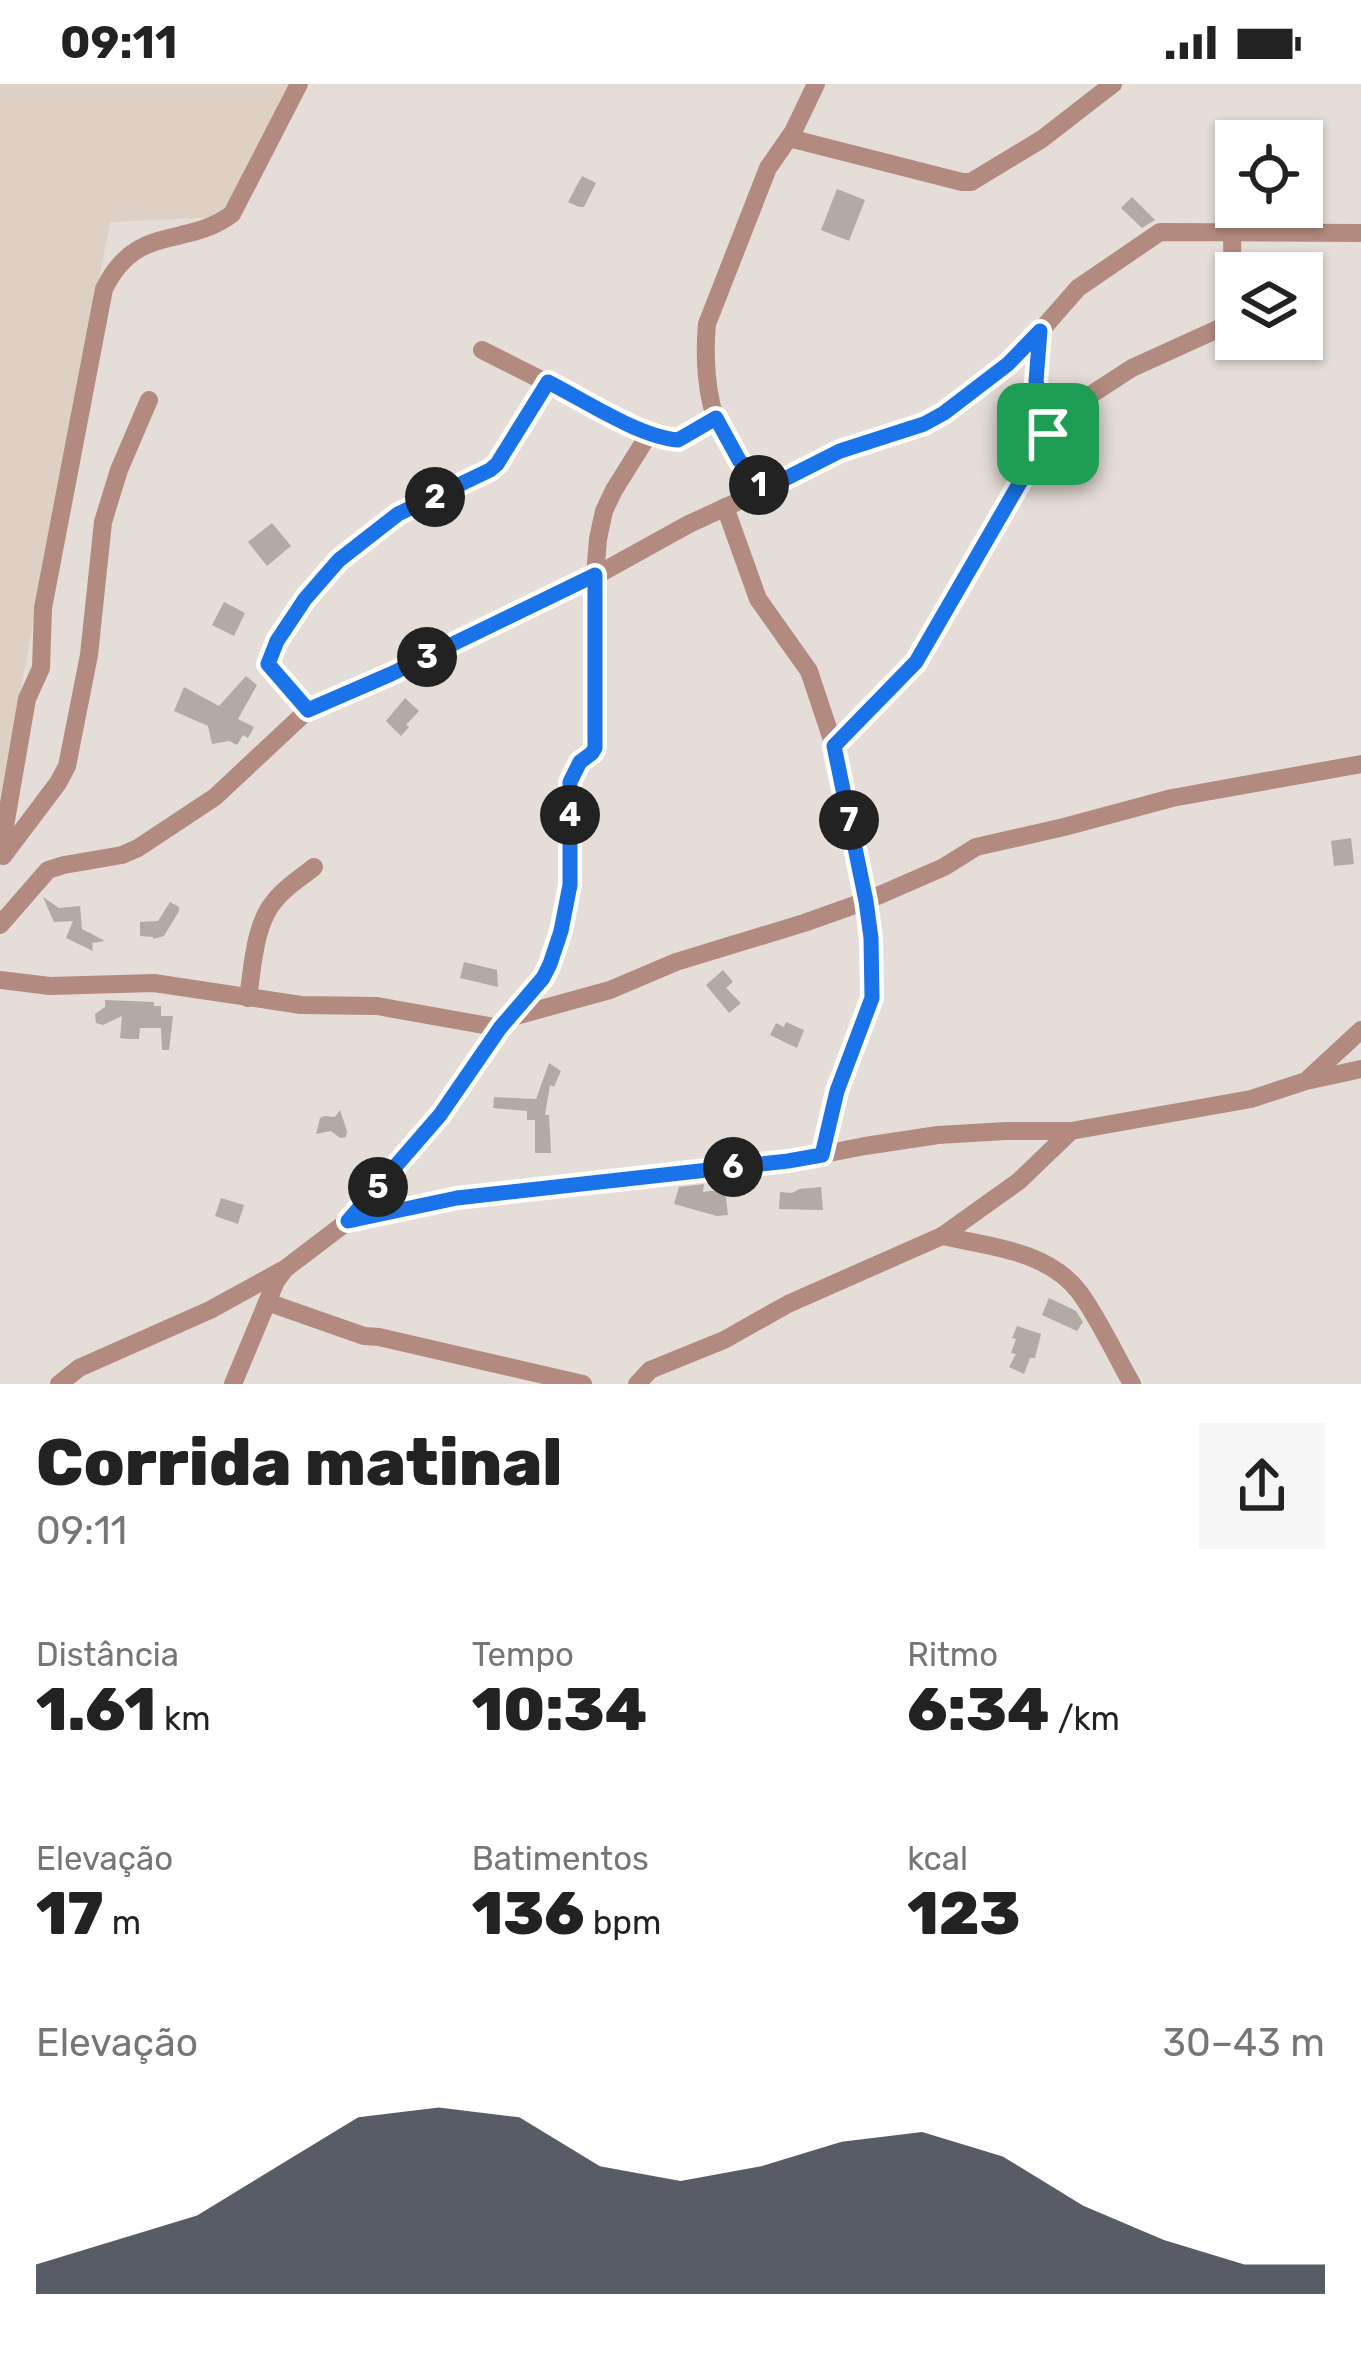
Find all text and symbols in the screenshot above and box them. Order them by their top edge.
text: 09:11 [60,16,177,69]
map controls [1215,120,1323,360]
button: locate [1215,120,1323,228]
button: layers [1215,252,1323,360]
pin [997,383,1099,485]
icon: arrive [1015,401,1081,467]
pin: 1 [729,455,789,515]
text: 1 [751,465,767,504]
pin: 2 [405,467,465,527]
text: 2 [424,477,446,516]
pin: 3 [397,627,457,687]
text: 3 [416,637,438,676]
pin: 4 [540,785,600,845]
pin: 7 [819,790,879,850]
text: 4 [559,795,581,834]
text: 7 [840,800,858,839]
pin: 6 [703,1137,763,1197]
text: 6 [722,1147,744,1186]
pin: 5 [348,1157,408,1217]
text: 5 [367,1167,389,1206]
text: Corrida matinal [36,1423,562,1502]
button: share [1199,1423,1325,1549]
text: 09:11 [36,1508,127,1554]
text: Distância [36,1635,179,1674]
text: Tempo [472,1635,574,1674]
text: Ritmo [907,1635,998,1674]
text: 1.61 [36,1674,156,1745]
text: 10:34 [472,1674,647,1745]
text: 6:34 [907,1674,1050,1745]
text: km [156,1699,210,1738]
text: /km [1050,1699,1120,1738]
text: Elevação [36,1839,173,1878]
text: Batimentos [472,1839,649,1878]
text: kcal [907,1839,968,1878]
text: 17 [36,1878,104,1949]
text: 136 [472,1878,585,1949]
text: 123 [907,1878,1021,1949]
text: m [104,1903,141,1942]
text: bpm [585,1903,661,1942]
text: Elevação [36,2020,198,2066]
text: 30–43 m [1163,2020,1325,2066]

